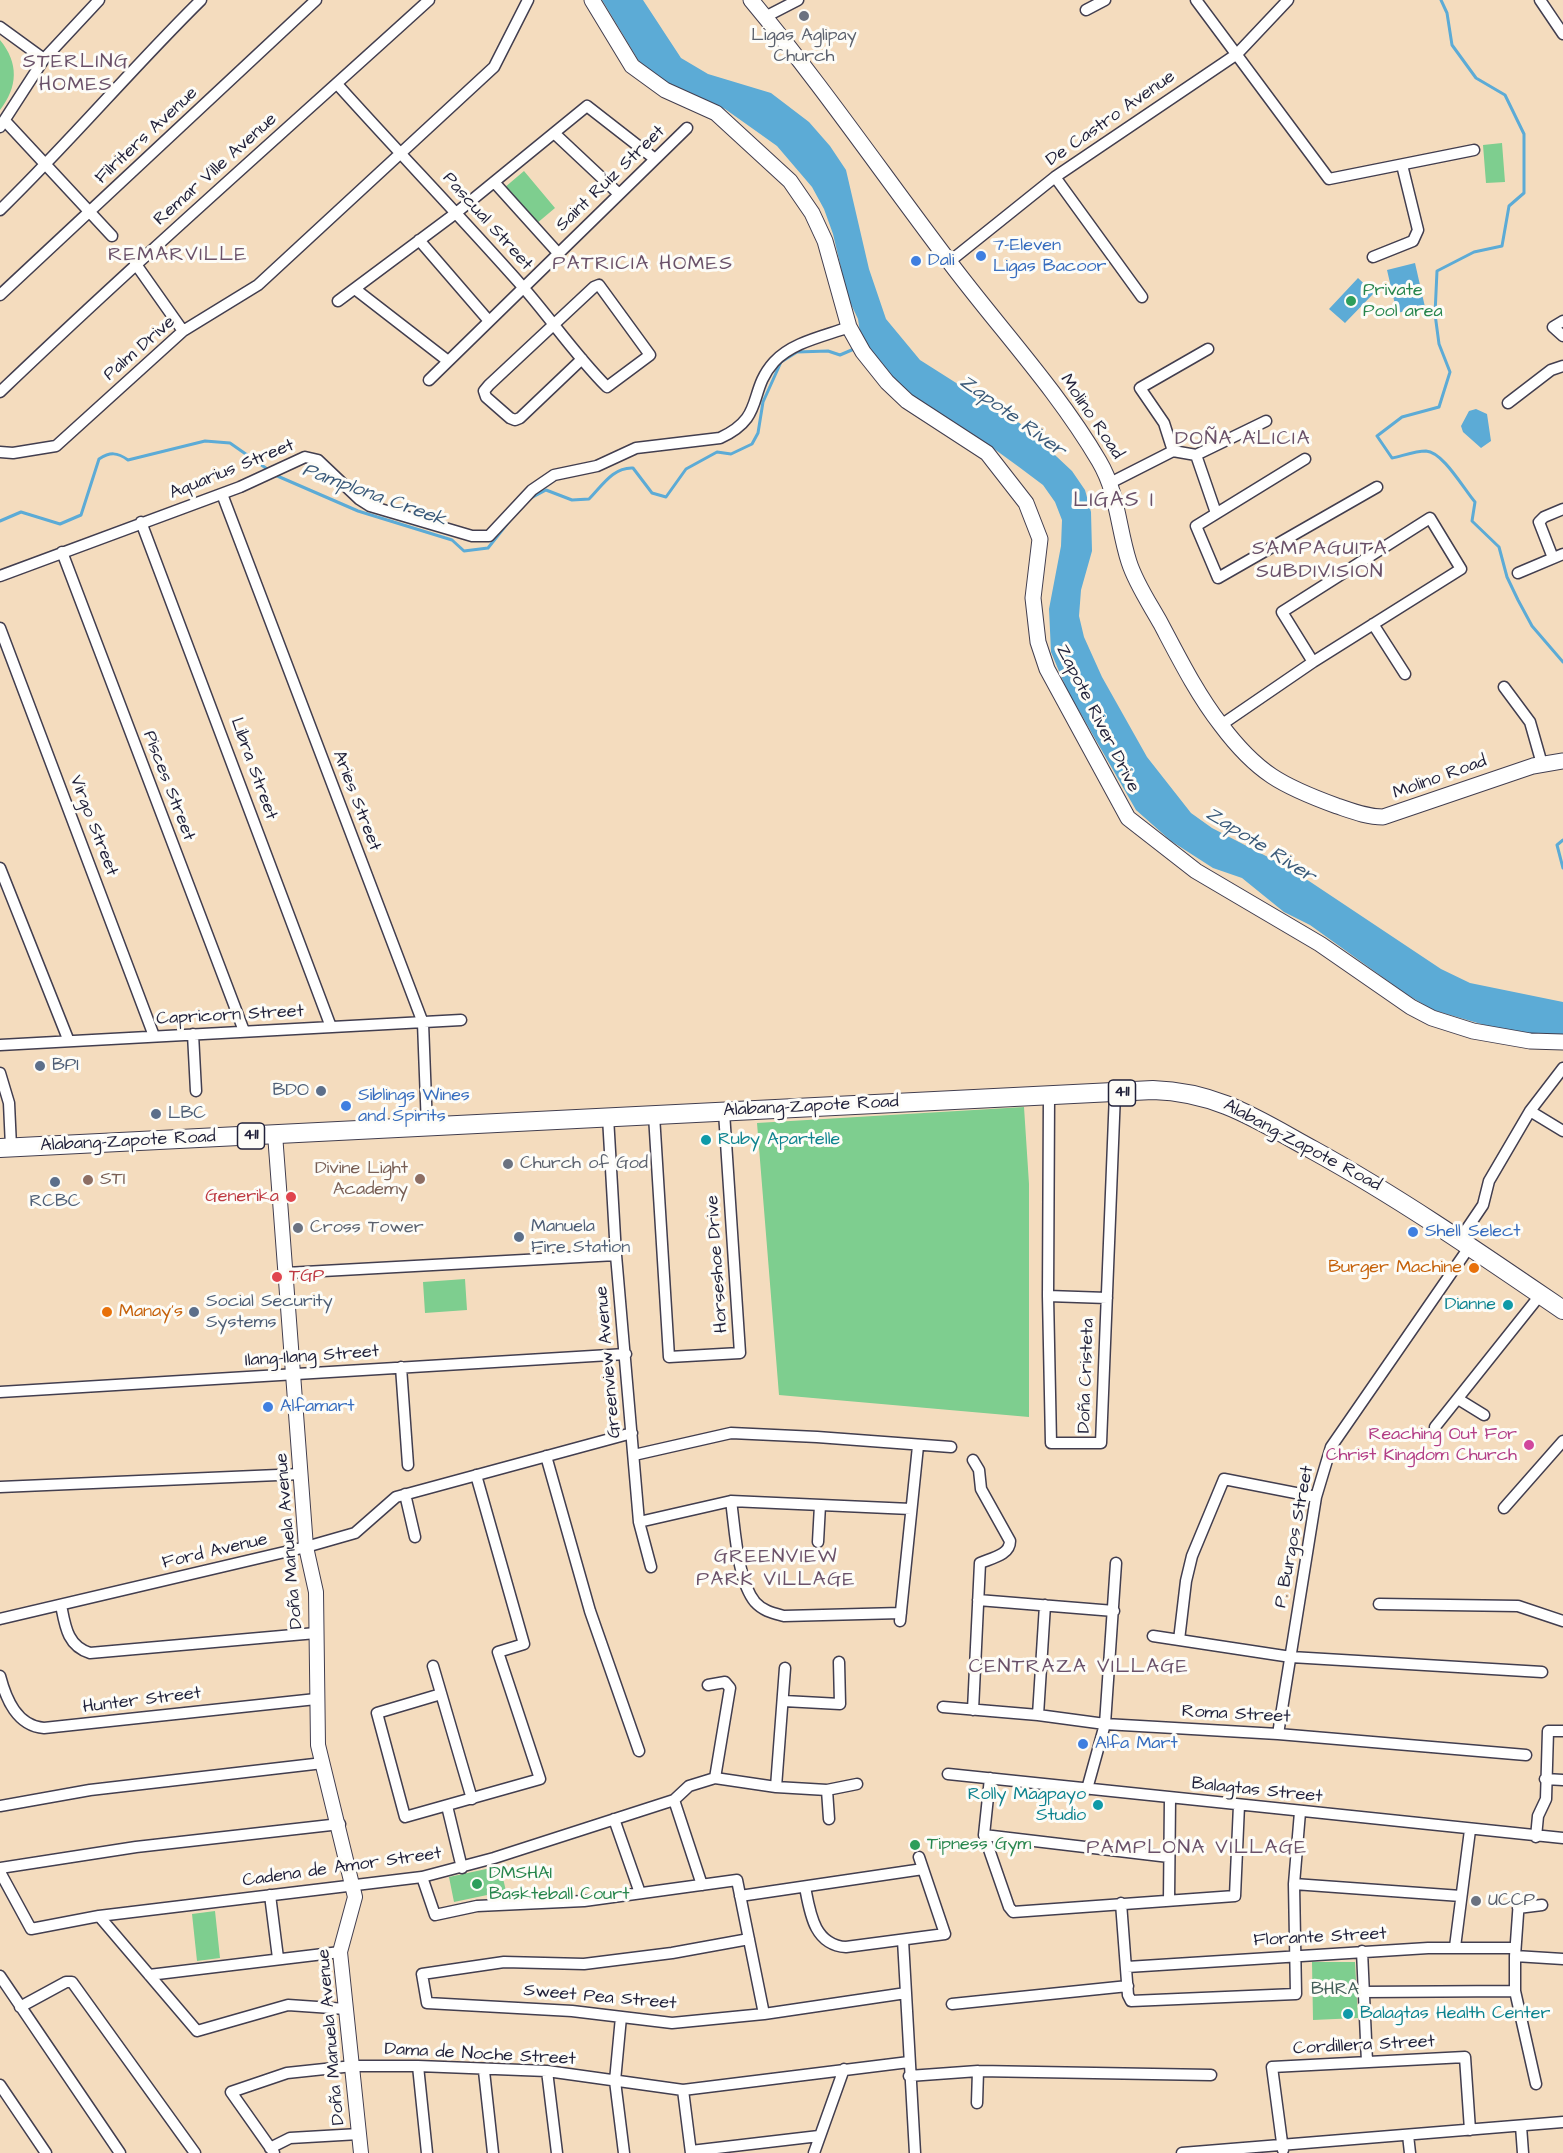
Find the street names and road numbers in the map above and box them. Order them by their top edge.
street label: De Castro Avenue [1042,66,1180,172]
street label: Filriters Avenue [91,83,203,189]
street label: Remar Ville Avenue [150,109,282,231]
street label: Saint Ruiz Street [552,121,670,237]
street label: Pascual Street [437,168,537,276]
street label: Palm Drive [100,312,180,386]
street label: Molino Road [1055,370,1127,464]
street label: Aquarius Street [166,435,298,505]
street label: Zapote River Drive [1050,642,1144,796]
street label: Libra Street [225,715,281,823]
street label: Pisces Street [137,728,199,844]
street label: Aries Street [327,748,385,854]
street label: Molino Road [1390,751,1490,805]
street label: Virgo Street [64,773,122,879]
street label: Capricorn Street [156,1001,304,1031]
road number: 411 [1108,1080,1136,1106]
street label: Alabang-Zapote Road [723,1092,899,1122]
street label: Alabang-Zapote Road [1219,1095,1385,1197]
road number: 411 [238,1123,264,1149]
street label: Alabang-Zapote Road [40,1127,216,1157]
street label: Horseshoe Drive [702,1194,734,1334]
street label: Greenview Avenue [592,1285,626,1439]
street label: Doña Cristeta [1074,1318,1100,1434]
street label: Ilang-Ilang Street [244,1342,380,1372]
street label: Doña Manuela Avenue [272,1452,308,1630]
street label: P. Burgos Street [1271,1464,1319,1610]
street label: Ford Avenue [160,1529,270,1575]
street label: Hunter Street [82,1683,202,1719]
street label: Roma Street [1181,1701,1291,1729]
street label: Balagtas Street [1191,1773,1323,1809]
street label: Cadena de Amor Street [241,1843,443,1893]
street label: Florante Street [1253,1924,1387,1952]
street label: Doña Manuela Avenue [314,1948,350,2126]
street label: Sweet Pea Street [523,1981,677,2015]
street label: Cordillera Street [1293,2031,1435,2061]
street label: Dama de Noche Street [384,2039,576,2071]

